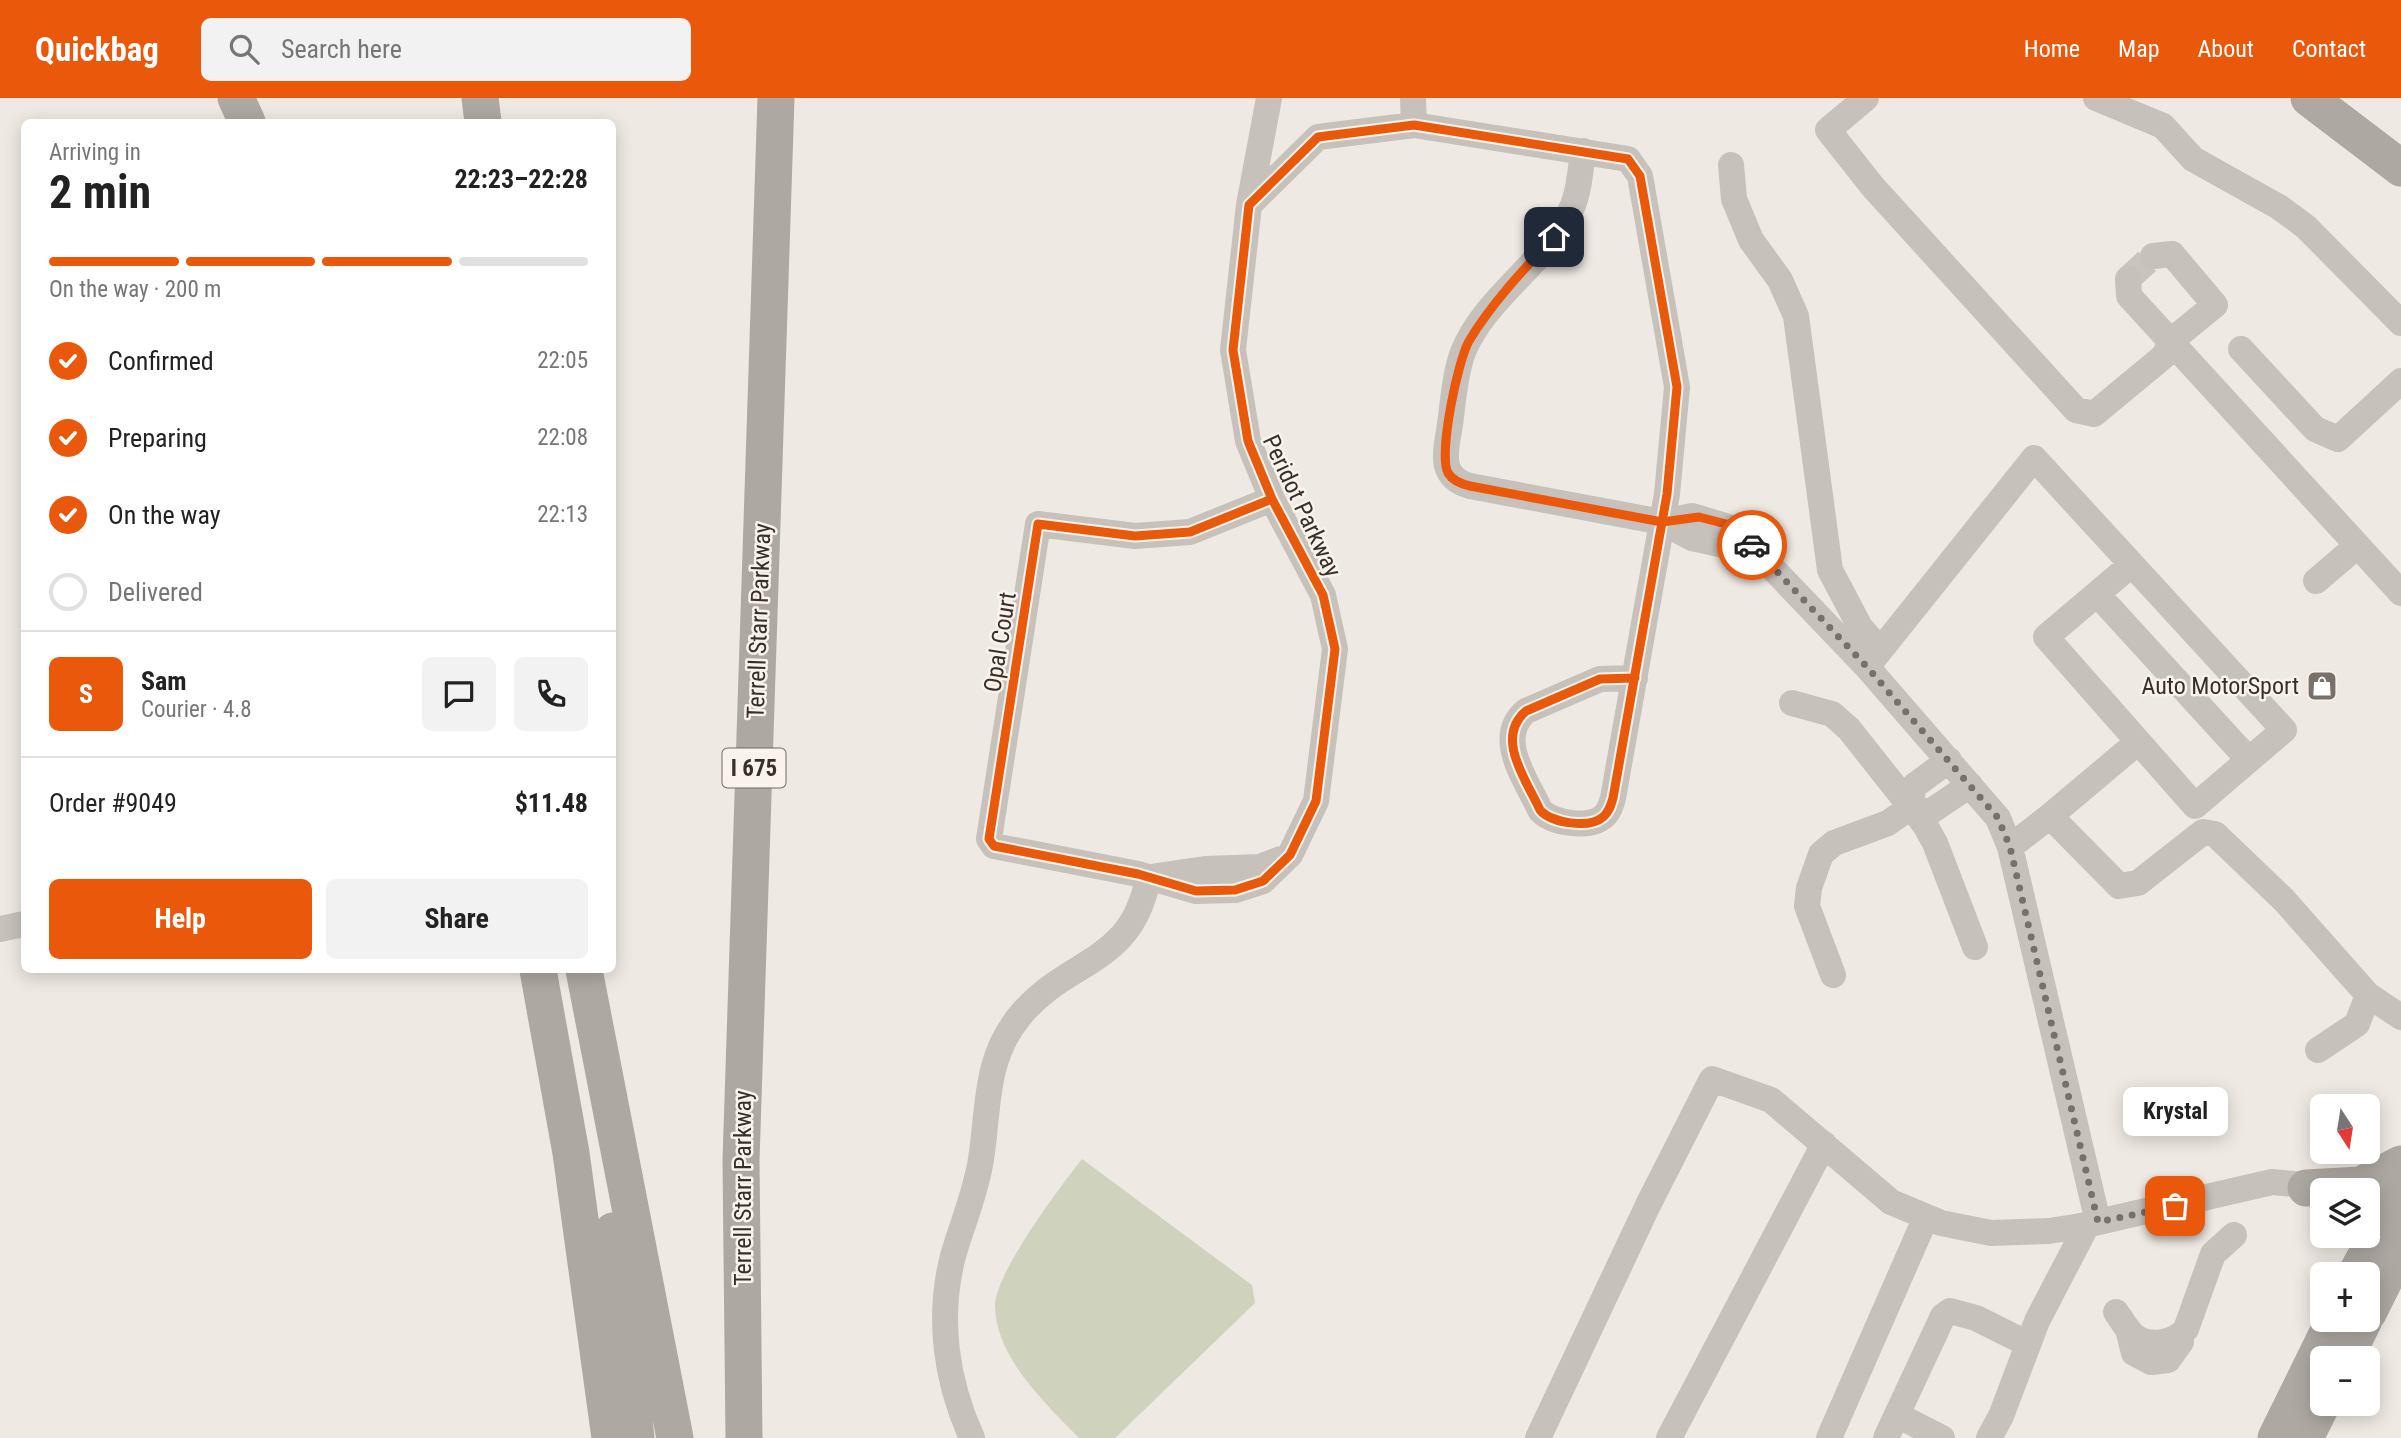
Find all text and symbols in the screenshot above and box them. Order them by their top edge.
search box [201,18,691,81]
text: Quickbag [35,30,159,69]
icon: search [225,30,263,68]
text: Search here [281,34,402,64]
text: Home [2024,35,2080,63]
text: Map [2118,35,2160,63]
text: About [2198,35,2254,63]
text: Contact [2292,35,2366,63]
text: Arriving in [49,139,141,166]
text: 22:23–22:28 [454,164,588,194]
text: 2 min [49,165,151,219]
pin [1524,207,1584,267]
icon: home [1535,218,1573,256]
text: On the way · 200 m [49,276,221,303]
icon: check [49,342,87,380]
text: Confirmed [108,346,214,376]
text: 22:05 [537,347,588,374]
icon: check [49,419,87,457]
text: Preparing [108,423,207,453]
text: 22:08 [537,424,588,451]
street label: Peridot Parkway [1257,431,1347,581]
icon: check [49,496,87,534]
text: On the way [108,500,221,530]
text: 22:13 [537,501,588,528]
courier [1717,510,1787,580]
street label: Terrell Starr Parkway [742,523,776,719]
icon: car [1733,526,1771,564]
text: Delivered [108,577,203,607]
street label: Opal Court [978,590,1022,694]
button: chat [422,657,496,731]
button: phone [514,657,588,731]
text: Sam [141,666,187,696]
shop icon: Auto MotorSport [2305,669,2339,703]
place label: Auto MotorSport [2142,672,2299,700]
text: S [79,679,93,709]
text: Courier · 4.8 [141,696,252,723]
road number: I 675 [722,748,786,788]
text: Order #9049 [49,788,177,818]
text: $11.48 [515,788,588,818]
button: Help [49,879,312,959]
button: Share [326,879,588,959]
callout: Krystal [2122,1087,2228,1136]
street label: Terrell Starr Parkway [729,1090,757,1286]
north arrow [2310,1094,2380,1164]
map controls [2310,1094,2380,1416]
text: Krystal [2143,1098,2208,1125]
pin [2145,1176,2205,1236]
button: layers [2310,1178,2380,1248]
icon: bag [2156,1187,2194,1225]
button: + [2310,1262,2380,1332]
button: − [2310,1346,2380,1416]

